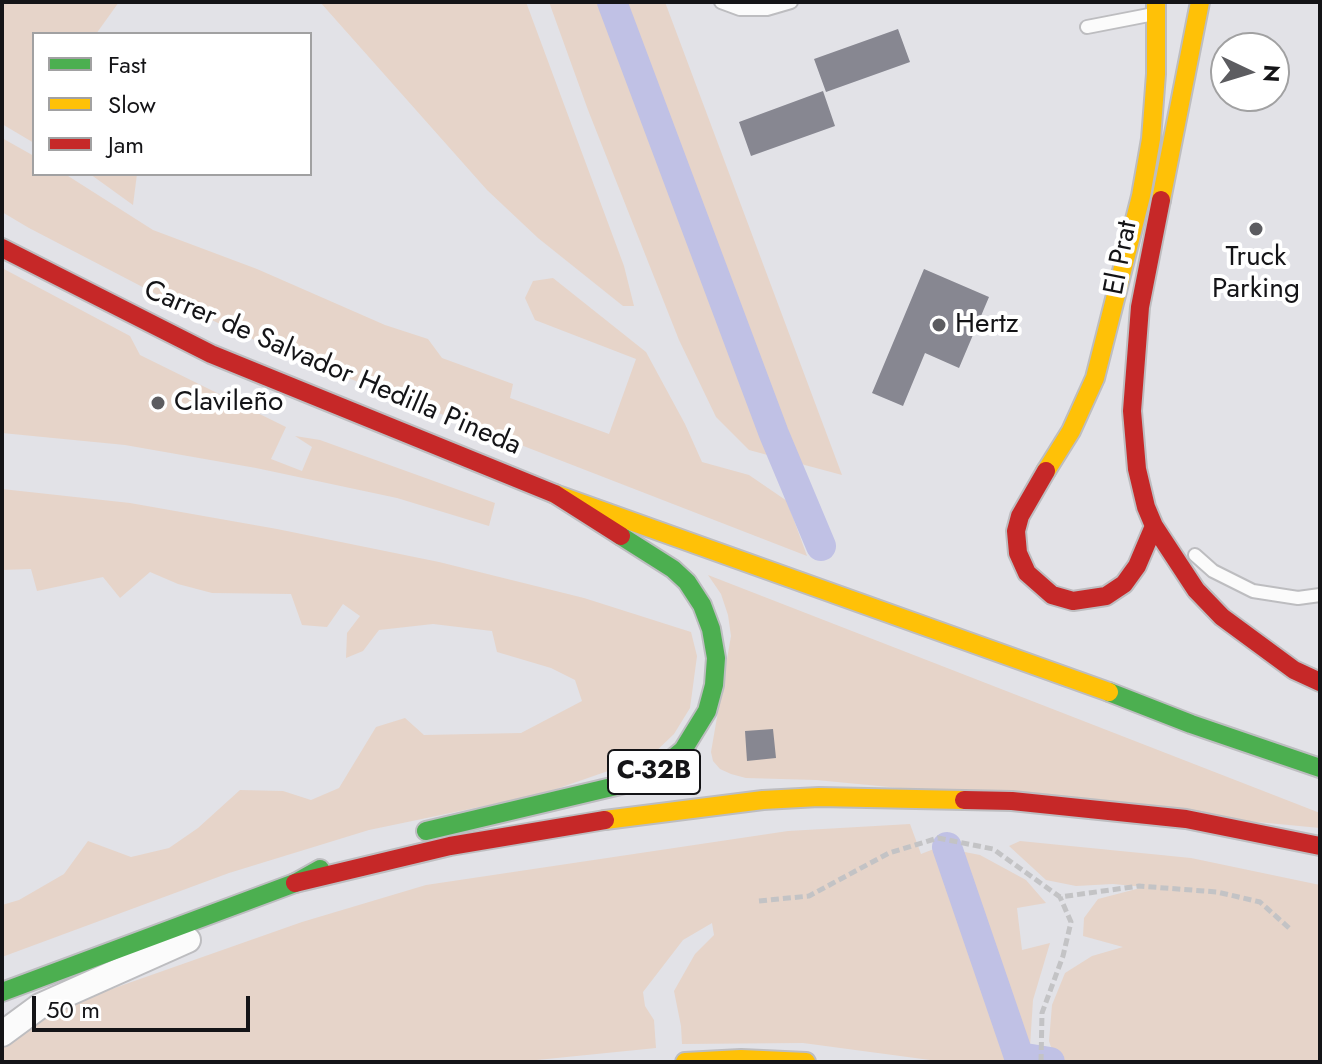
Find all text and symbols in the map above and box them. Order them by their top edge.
legend [32,32,312,176]
north arrow [1210,32,1290,112]
text: Fast [108,47,146,82]
text: N [1255,64,1289,83]
text: Slow [108,87,156,122]
text: Jam [108,127,144,162]
street label: El Prat [1098,218,1146,298]
marker: Truck Parking [1247,220,1265,238]
place label: Truck Parking [1212,241,1300,307]
street label: Carrer de Salvador Hedilla Pineda [138,274,526,464]
place label: Hertz [955,308,1019,342]
marker: Hertz [930,316,948,334]
place label: Clavileño [174,386,283,420]
marker: Clavileño [149,394,167,412]
road number: C-32B [608,750,700,794]
scale bar [36,980,254,1030]
text: 50 m [46,992,100,1027]

